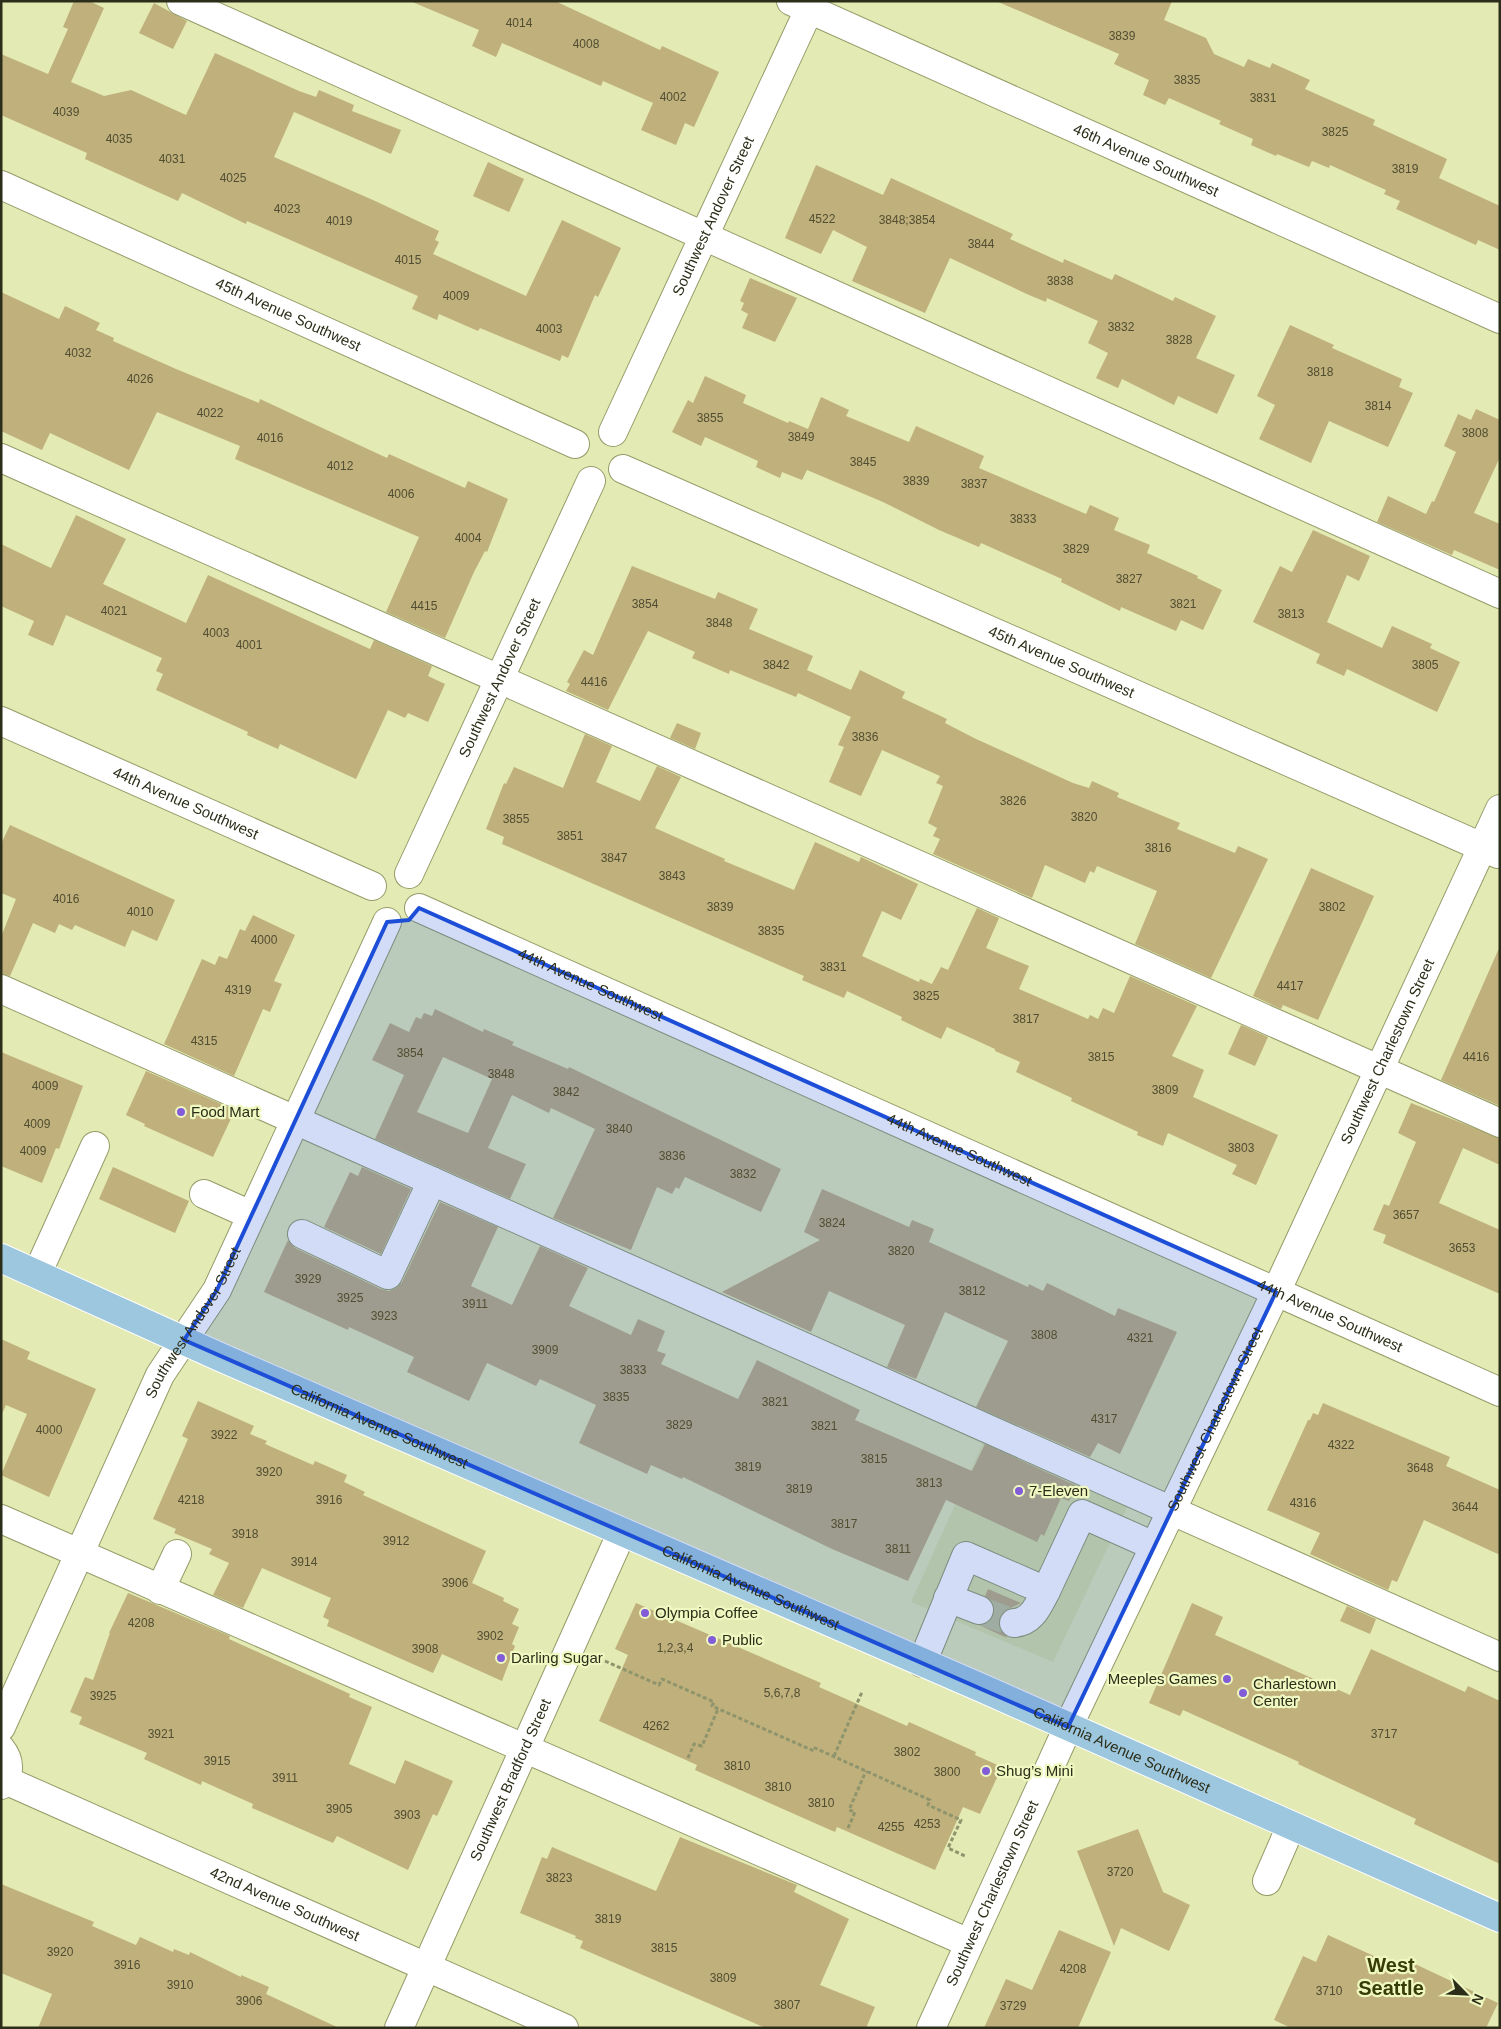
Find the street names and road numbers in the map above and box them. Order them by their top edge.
street label: 46th Avenue Southwest [1071,120,1222,200]
street label: Southwest Andover Street [668,133,757,298]
street label: 45th Avenue Southwest [213,274,364,355]
street label: Southwest Andover Street [455,595,544,760]
street label: 45th Avenue Southwest [986,622,1138,701]
street label: 44th Avenue Southwest [110,763,262,843]
street label: 44th Avenue Southwest [515,944,667,1025]
street label: Southwest Charlestown Street [1337,955,1438,1146]
street label: 44th Avenue Southwest [884,1110,1036,1190]
street label: Southwest Andover Street [142,1244,244,1401]
street label: 44th Avenue Southwest [1255,1275,1406,1356]
street label: Southwest Charlestown Street [1164,1323,1266,1514]
street label: California Avenue Southwest [288,1380,471,1472]
street label: California Avenue Southwest [660,1541,843,1633]
street label: Southwest Bradford Street [466,1695,554,1863]
street label: California Avenue Southwest [1031,1703,1214,1797]
street label: Southwest Charlestown Street [942,1797,1042,1988]
street label: 42nd Avenue Southwest [208,1863,363,1945]

